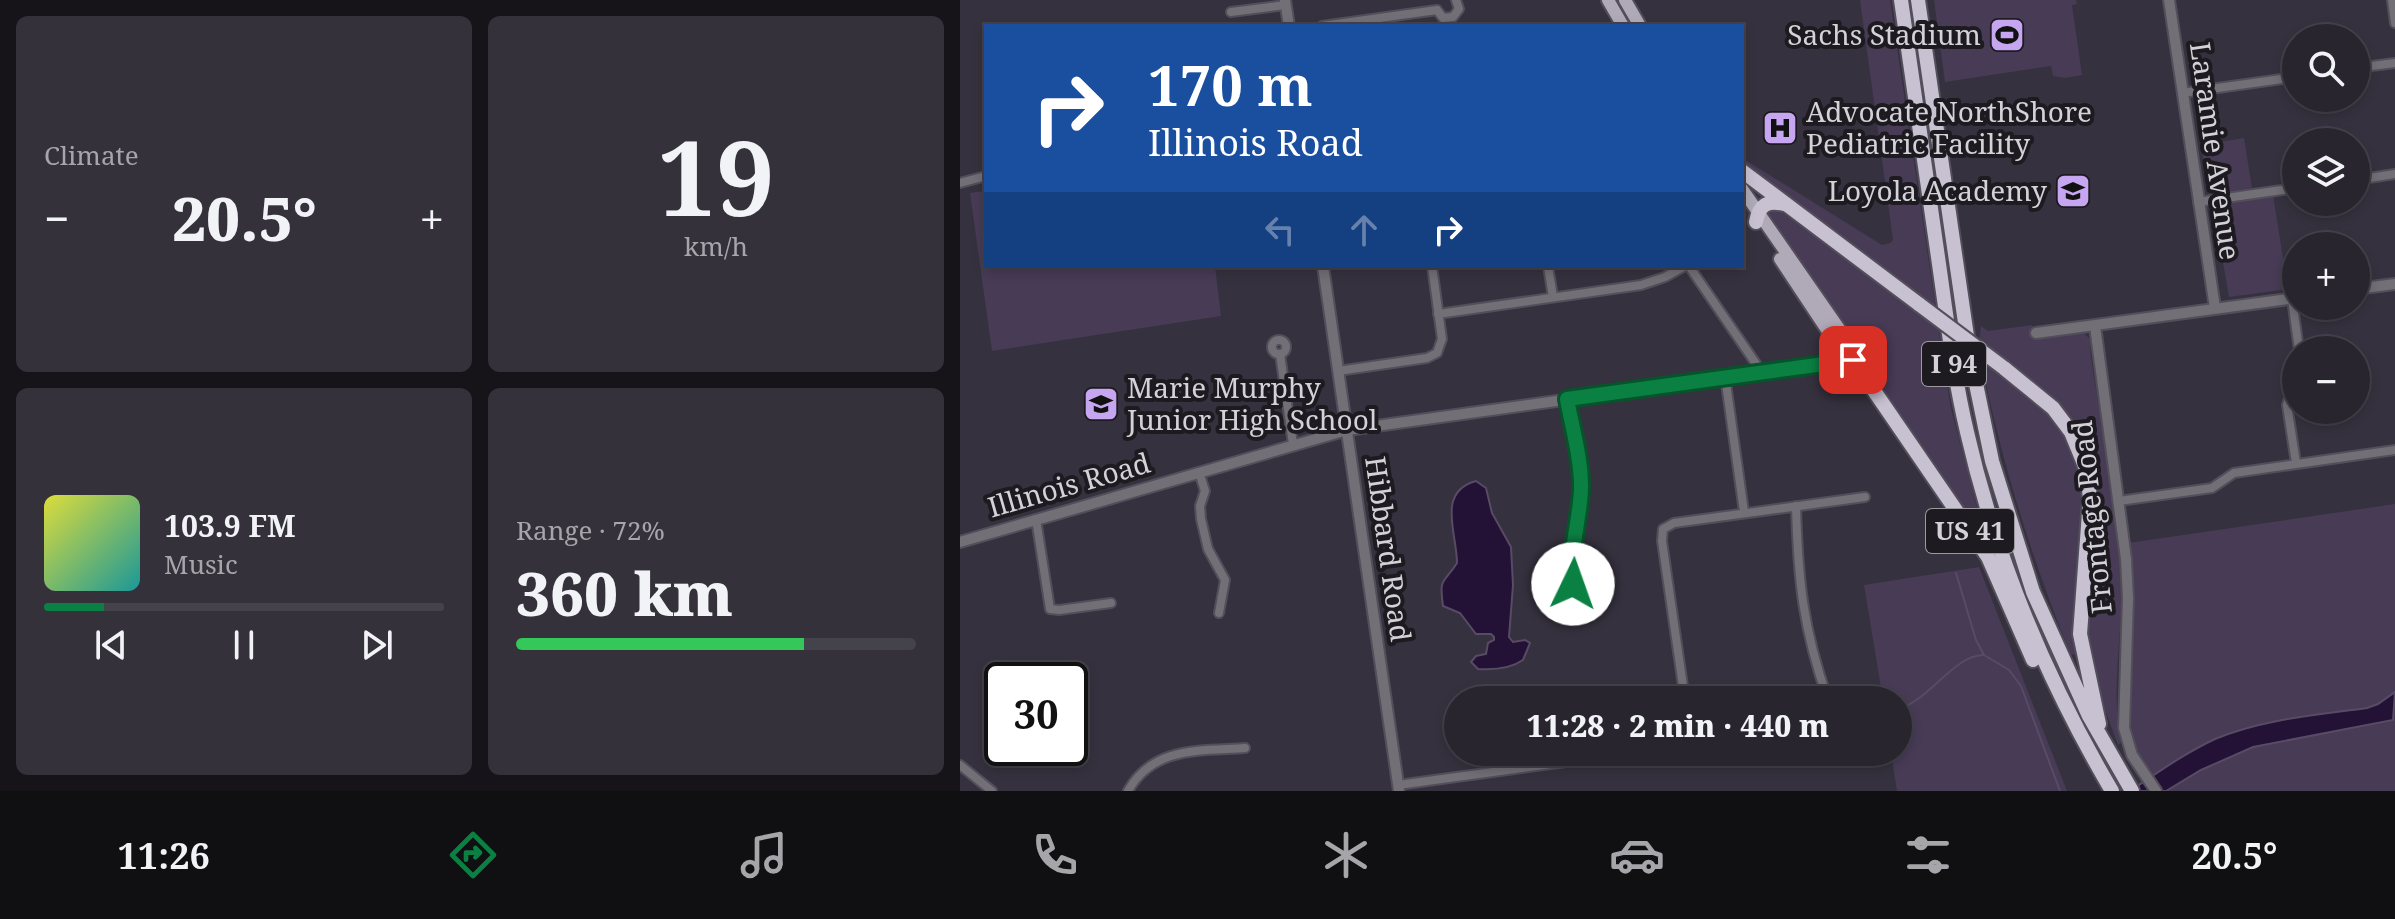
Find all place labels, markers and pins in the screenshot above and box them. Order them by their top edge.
place label: Sachs Stadium [1787,15,1981,53]
sports icon: Sachs Stadium [1988,16,2026,54]
place label: Advocate NorthShore Pediatric Facility [1806,92,2092,162]
hospital icon: Advocate NorthShore Pediatric Facility [1761,109,1799,147]
place label: Loyola Academy [1828,171,2047,209]
school or university icon: Loyola Academy [2054,172,2092,210]
pin [1819,326,1887,394]
place label: Marie Murphy Junior High School [1126,368,1378,438]
school or university icon: Marie Murphy Junior High School [1082,385,1120,423]

